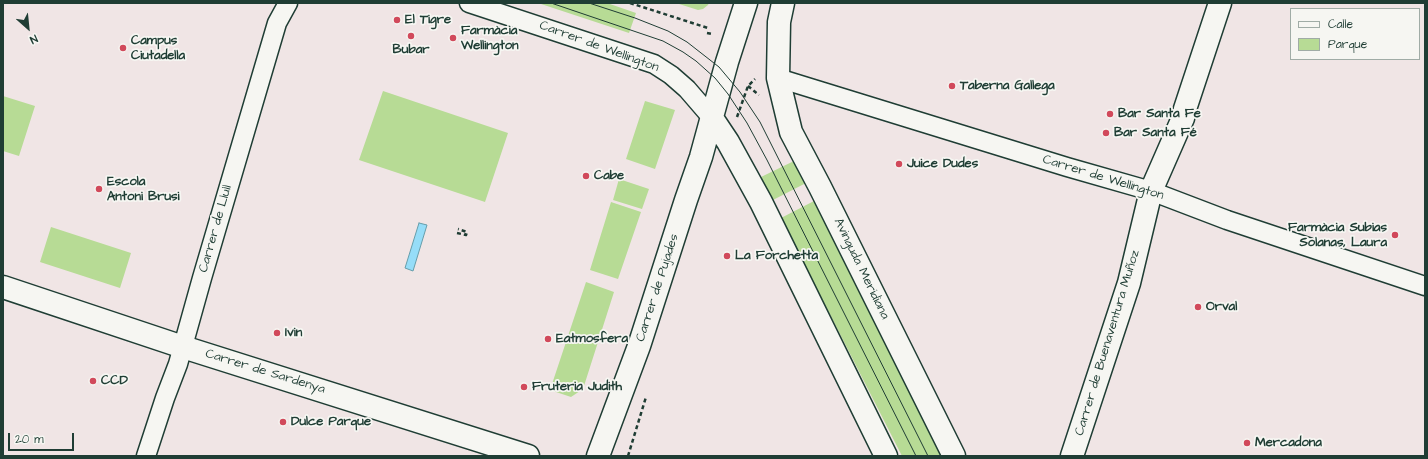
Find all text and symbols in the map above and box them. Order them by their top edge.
north arrow [8,8,48,48]
legend [1290,8,1420,60]
place label: El Tigre [405,12,451,28]
marker: El Tigre [392,15,402,25]
text: Calle [1328,16,1353,33]
street label: Carrer de Wellington [537,18,661,76]
place label: Farmàcia Wellington [461,23,519,54]
text: N [27,31,40,47]
marker: Bubar [406,31,416,41]
place label: Campus Ciutadella [131,33,185,64]
marker: Farmàcia Wellington [448,33,458,43]
text: Parque [1328,36,1367,53]
place label: Bubar [393,42,429,58]
marker: Campus Ciutadella [118,43,128,53]
place label: Taberna Gallega [960,78,1055,94]
marker: Taberna Gallega [947,81,957,91]
place label: Bar Santa Fe [1118,106,1201,122]
marker: Bar Santa Fe [1105,109,1115,119]
place label: Bar Santa Fé [1114,125,1197,141]
marker: Bar Santa Fé [1101,128,1111,138]
street label: Carrer de Wellington [1040,152,1166,204]
place label: Juice Dudes [907,156,978,172]
marker: Juice Dudes [894,159,904,169]
place label: Cabe [594,168,624,184]
marker: Cabe [581,171,591,181]
place label: Escola Antoni Brusi [107,174,180,205]
street label: Carrer de Llull [196,183,236,275]
marker: Escola Antoni Brusi [94,184,104,194]
street label: Avinguda Meridiana [830,216,892,322]
place label: Farmàcia Subias Solanas, Laura [1288,220,1387,251]
marker: Farmàcia Subias Solanas, Laura [1390,230,1400,240]
street label: Carrer de Pujades [633,232,683,344]
place label: La Forchetta [735,248,818,264]
street label: Carrer de Buenaventura Muñoz [1072,248,1144,438]
marker: La Forchetta [722,251,732,261]
place label: Orval [1206,299,1237,315]
marker: Orval [1193,302,1203,312]
place label: Ivin [285,325,302,341]
marker: Ivin [272,328,282,338]
place label: Eatmosfera [556,331,628,347]
marker: Eatmosfera [543,334,553,344]
street label: Carrer de Sardenya [203,346,327,398]
place label: CCD [101,373,128,389]
marker: CCD [88,376,98,386]
place label: Fruteria Judith [532,379,622,395]
marker: Fruteria Judith [519,382,529,392]
place label: Dulce Parque [291,414,371,430]
marker: Dulce Parque [278,417,288,427]
scale bar [10,425,76,451]
text: 20 m [15,431,44,448]
place label: Mercadona [1255,435,1322,451]
marker: Mercadona [1242,438,1252,448]

